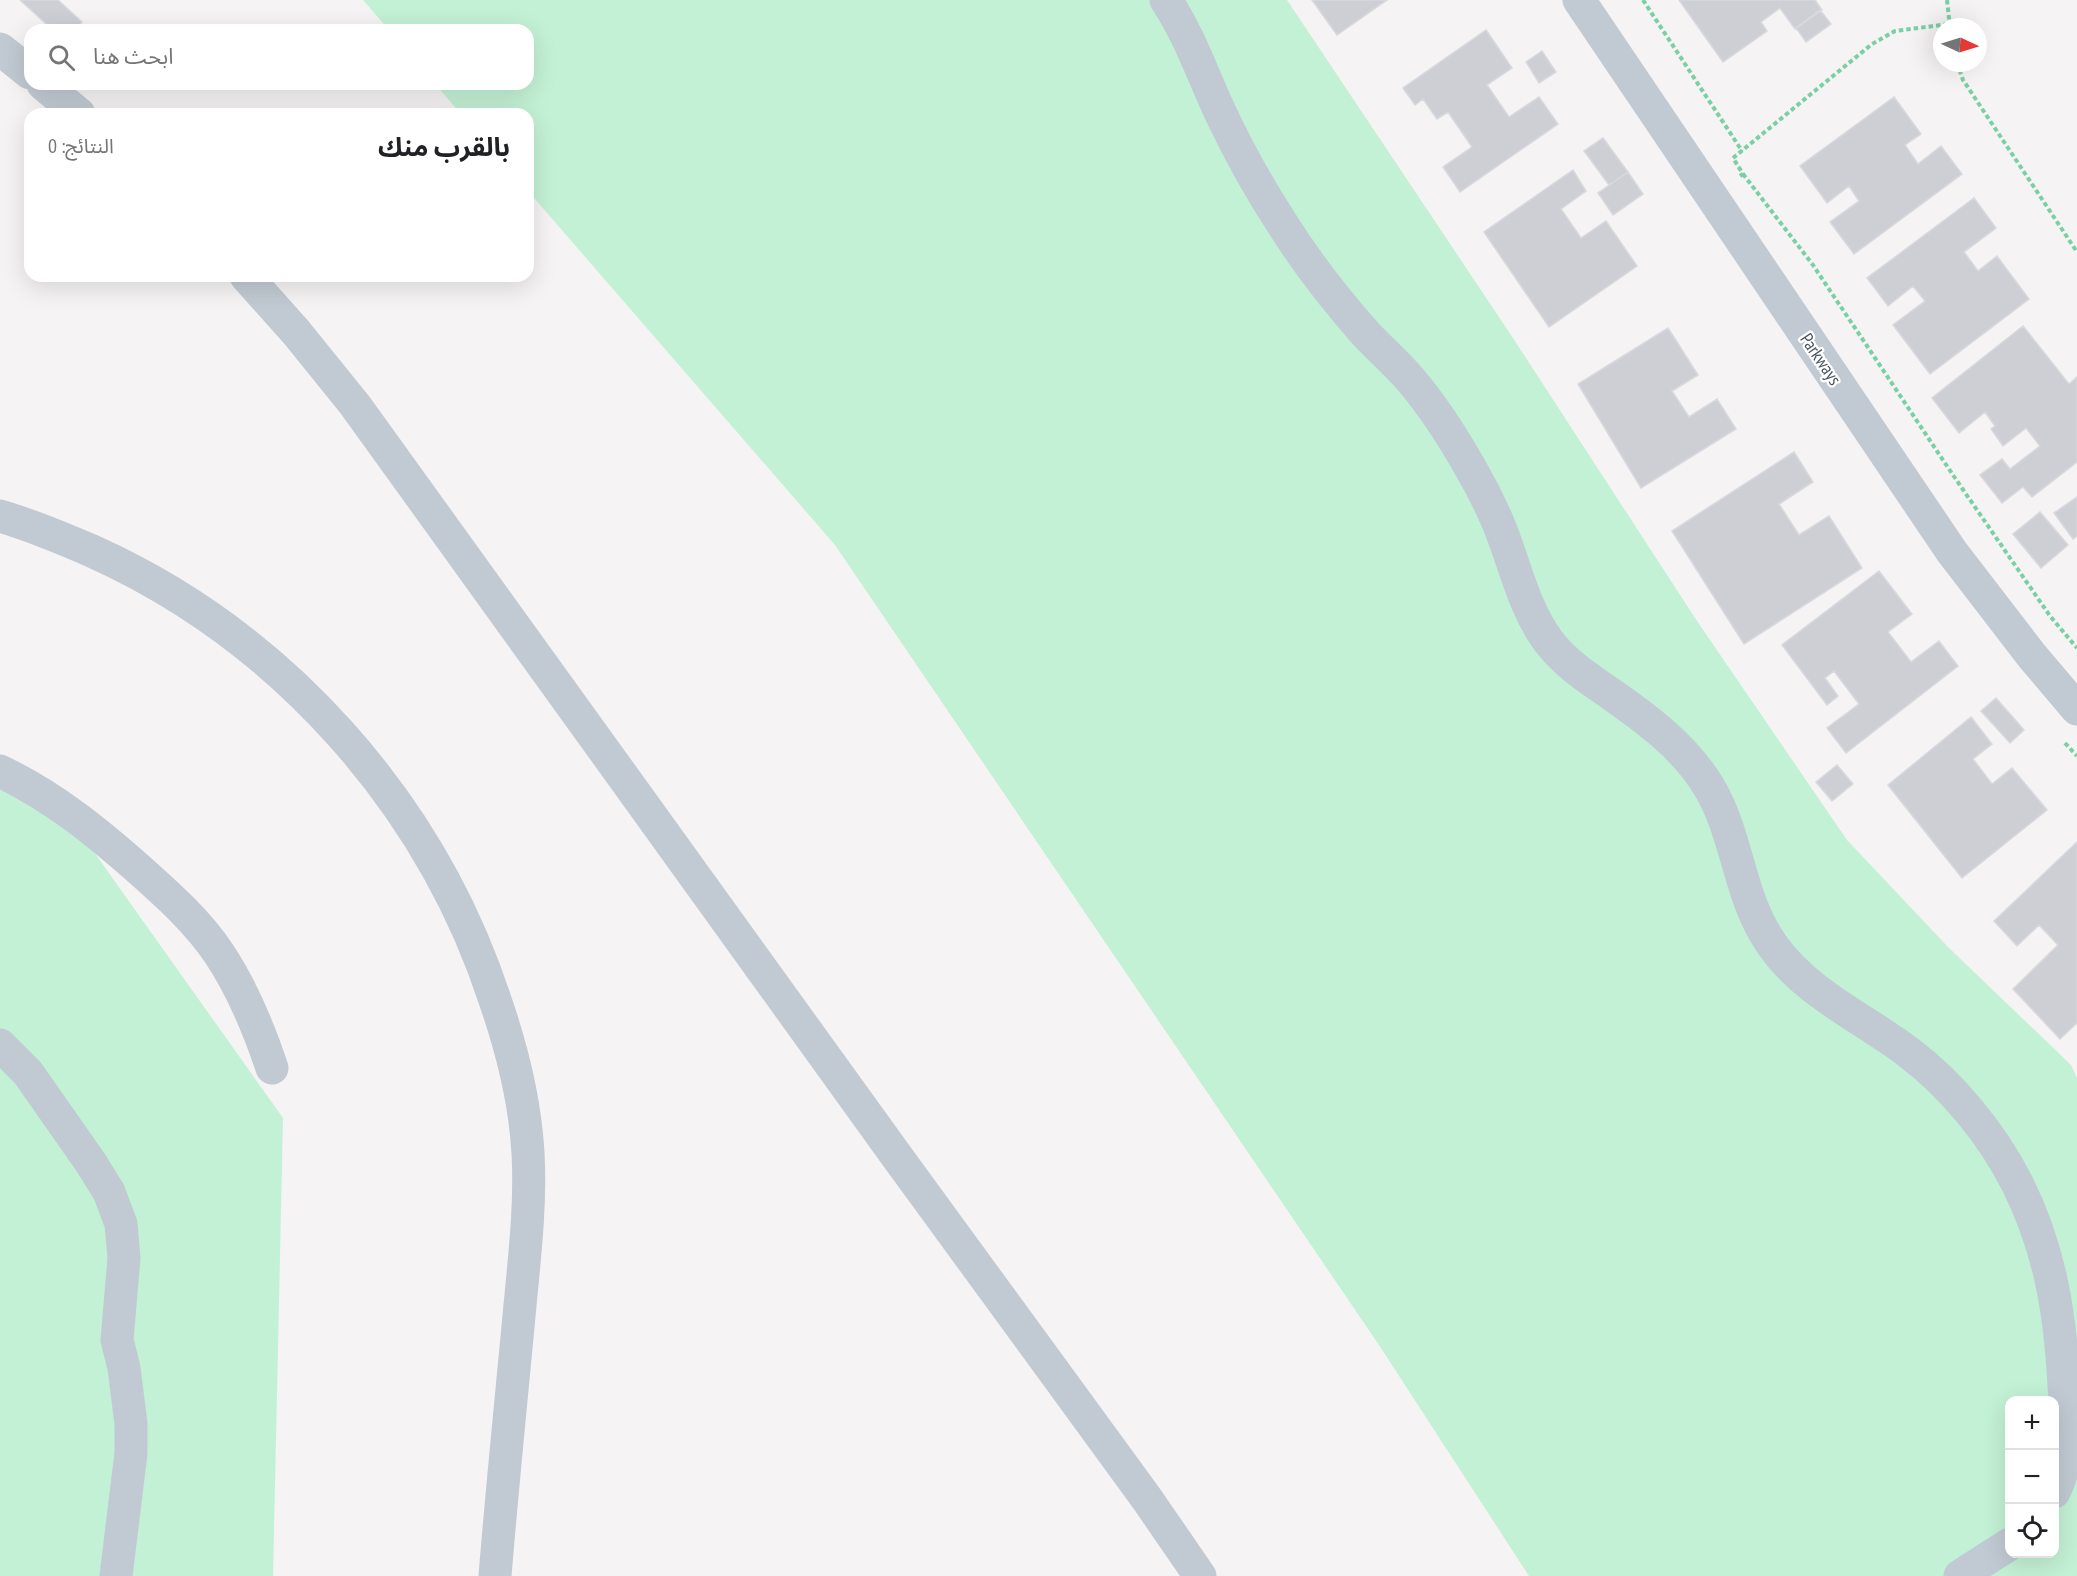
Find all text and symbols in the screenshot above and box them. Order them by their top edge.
north arrow [1933,18,1987,72]
search box [24,24,534,90]
icon: search [45,41,78,74]
text: ابحث هنا [93,42,173,70]
text: بالقرب منك [378,130,510,163]
text: النتائج: 0 [48,133,114,159]
street label: Parkways [1795,329,1847,389]
map controls [2005,1396,2059,1558]
button: + [2005,1396,2059,1450]
button: − [2005,1450,2059,1504]
button: locate [2005,1504,2059,1558]

